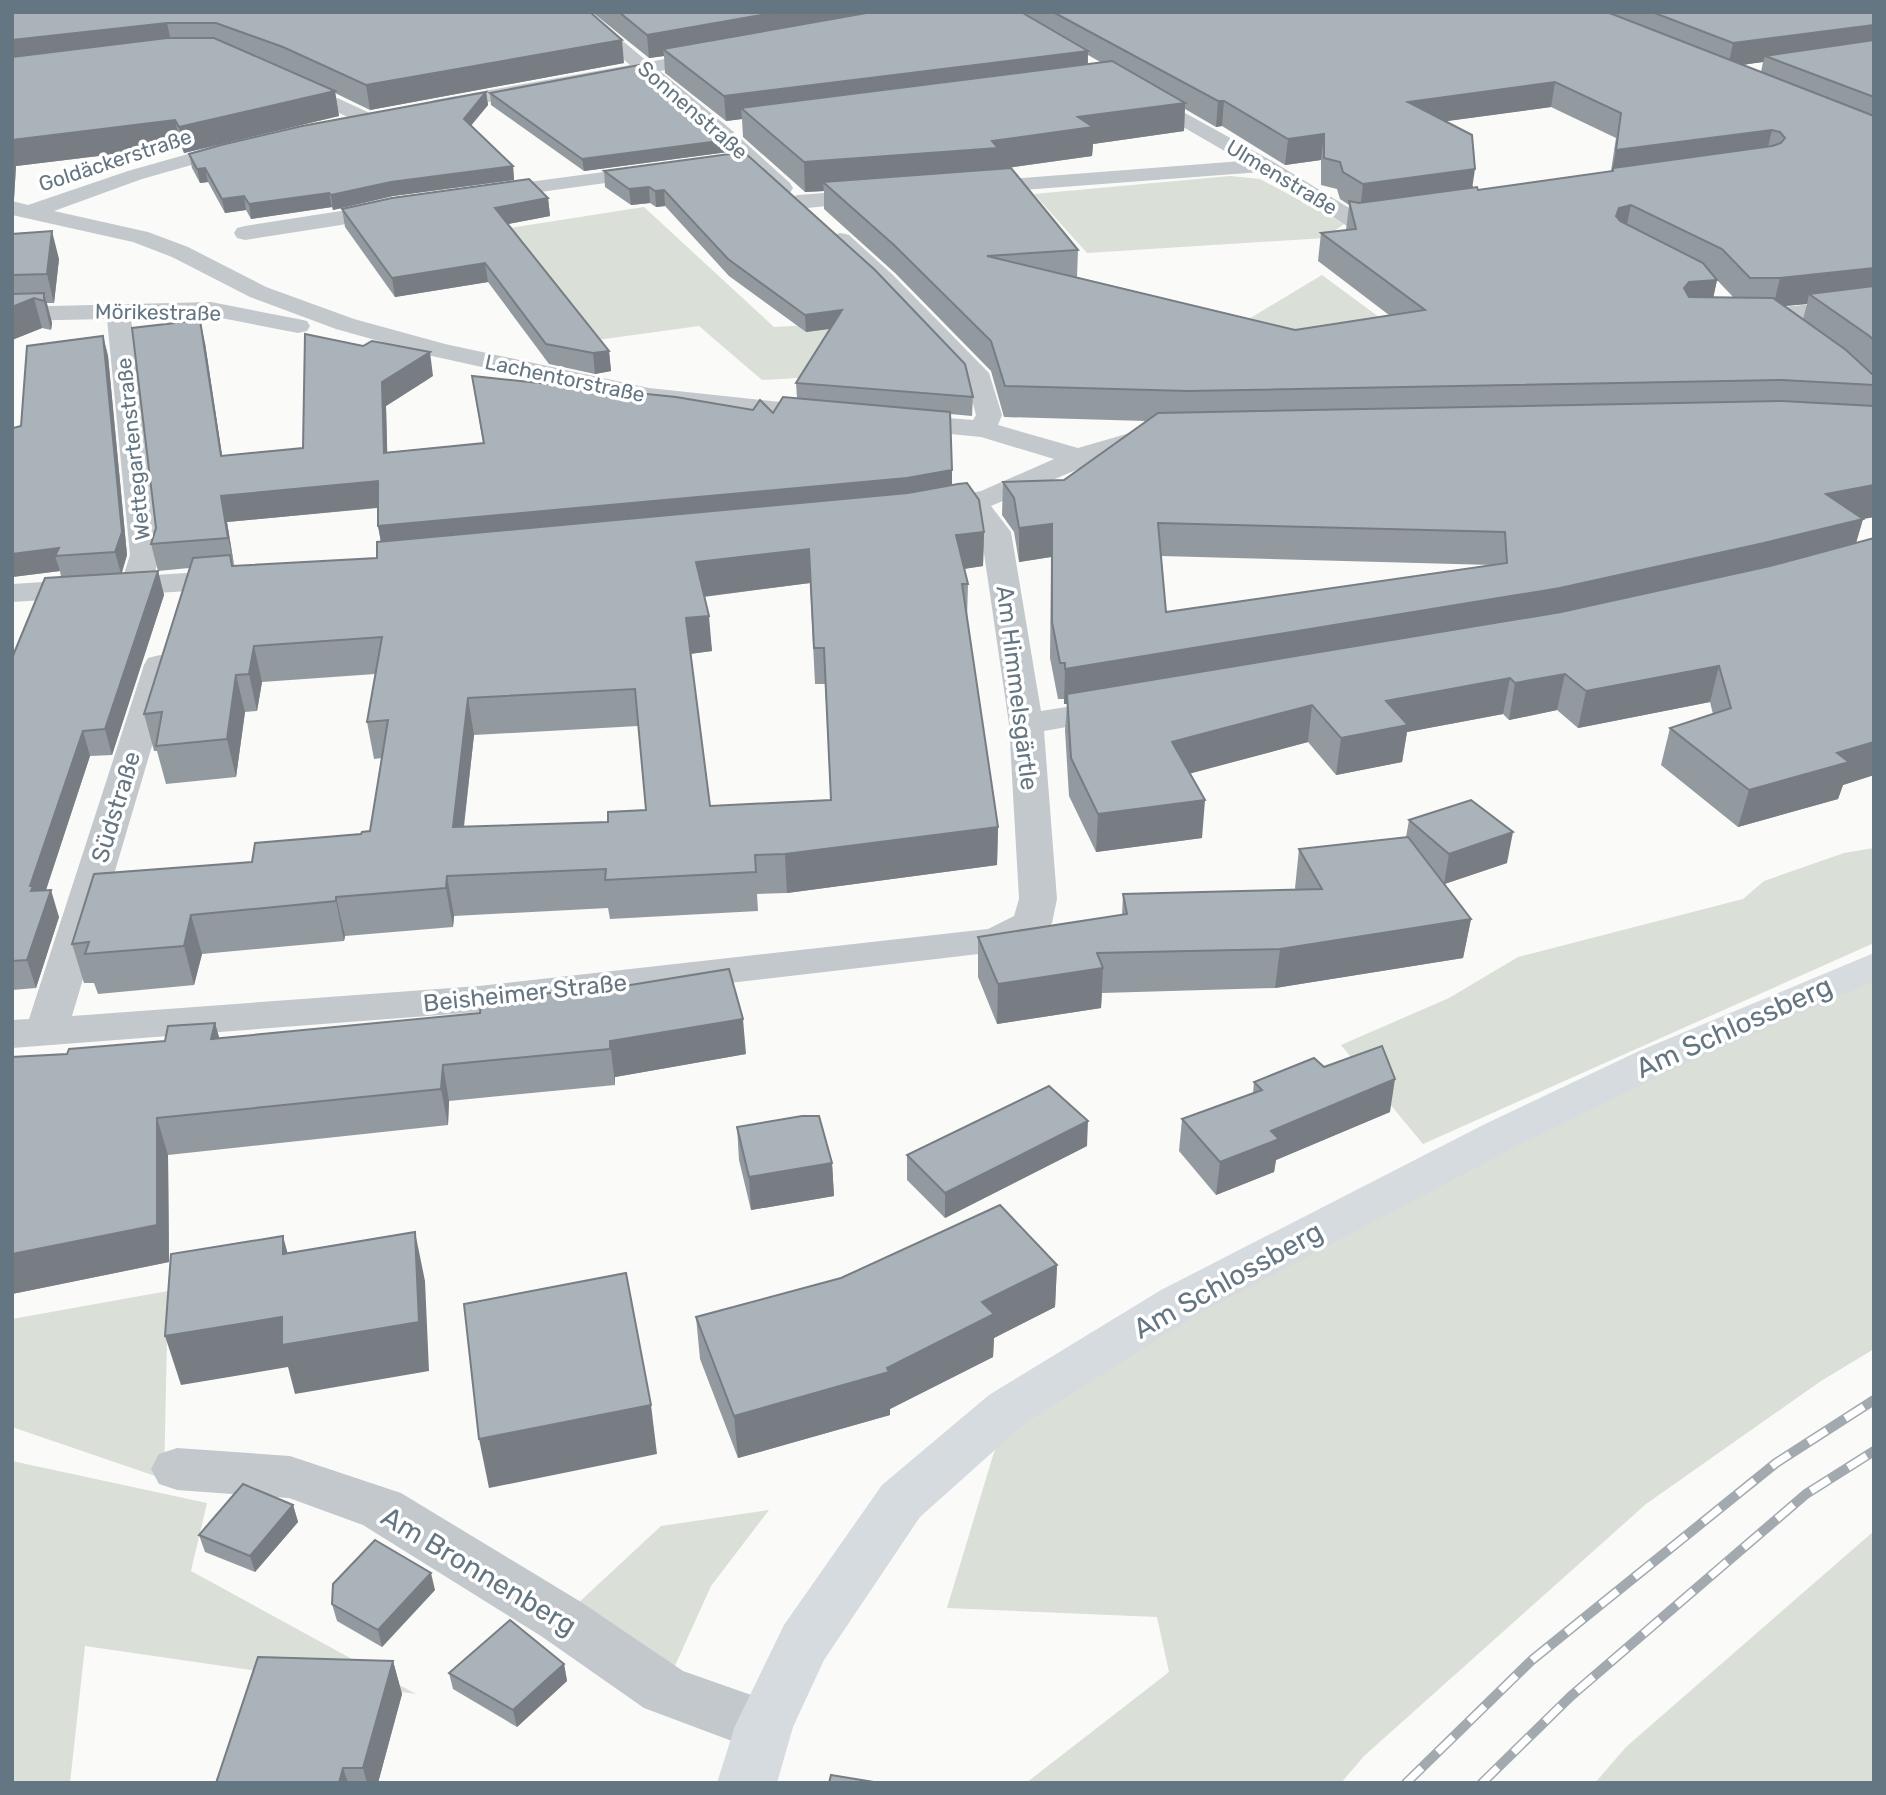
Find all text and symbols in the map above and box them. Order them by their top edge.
street label: Sonnenstraße [633,55,753,165]
street label: Goldäckerstraße [35,123,195,197]
street label: Ulmenstraße [1222,134,1342,220]
street label: Mörikestraße [95,298,221,326]
street label: Lachentorstraße [483,349,647,407]
street label: Wettegartenstraße [111,356,155,542]
street label: Am Himmelsgärtle [991,584,1043,792]
street label: Südstraße [86,748,146,866]
street label: Beisheimer Straße [422,968,628,1018]
street label: Am Schlossberg [1631,969,1837,1085]
street label: Am Schlossberg [1128,1214,1328,1346]
street label: Am Bronnenberg [376,1500,582,1642]

